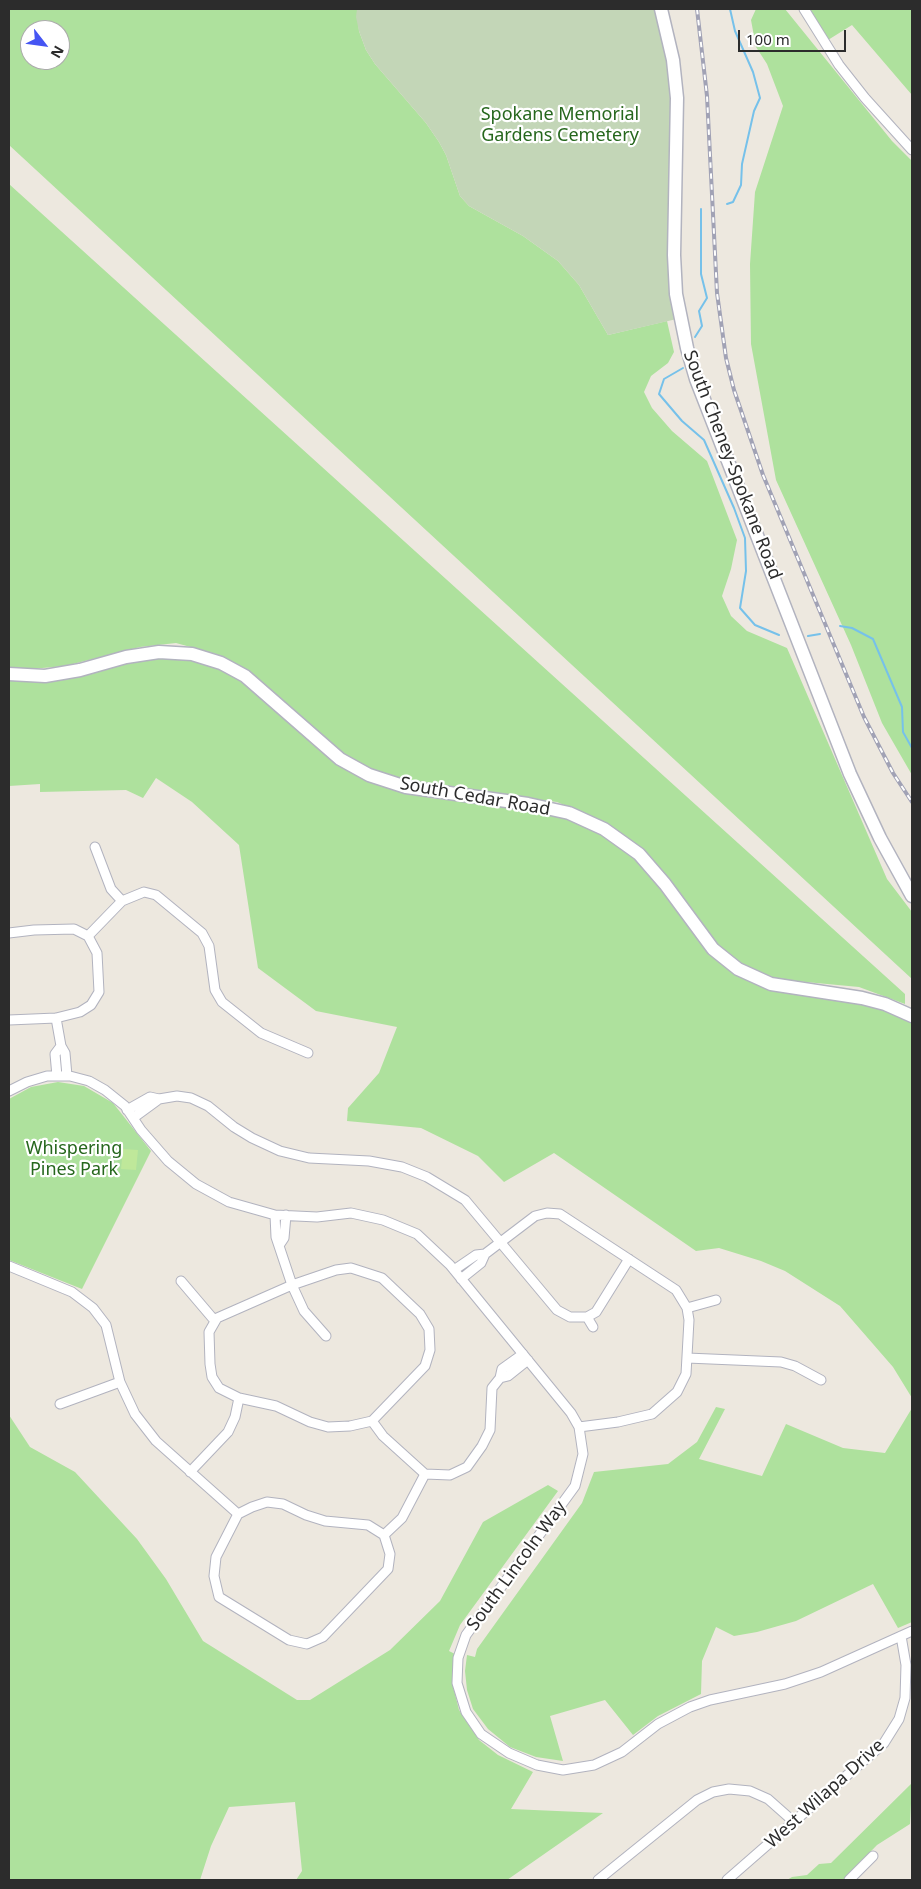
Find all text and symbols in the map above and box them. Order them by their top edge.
north arrow [20,20,70,70]
scale bar [741,20,848,52]
text: 100 m [746,29,790,49]
text: N [46,43,69,62]
park label: Spokane Memorial Gardens Cemetery [481,104,639,146]
street label: South Cheney-Spokane Road [678,347,786,583]
street label: South Cedar Road [398,773,552,821]
park label: Whispering Pines Park [26,1138,122,1180]
street label: South Lincoln Way [463,1497,571,1635]
street label: West Wilapa Drive [761,1735,889,1853]

